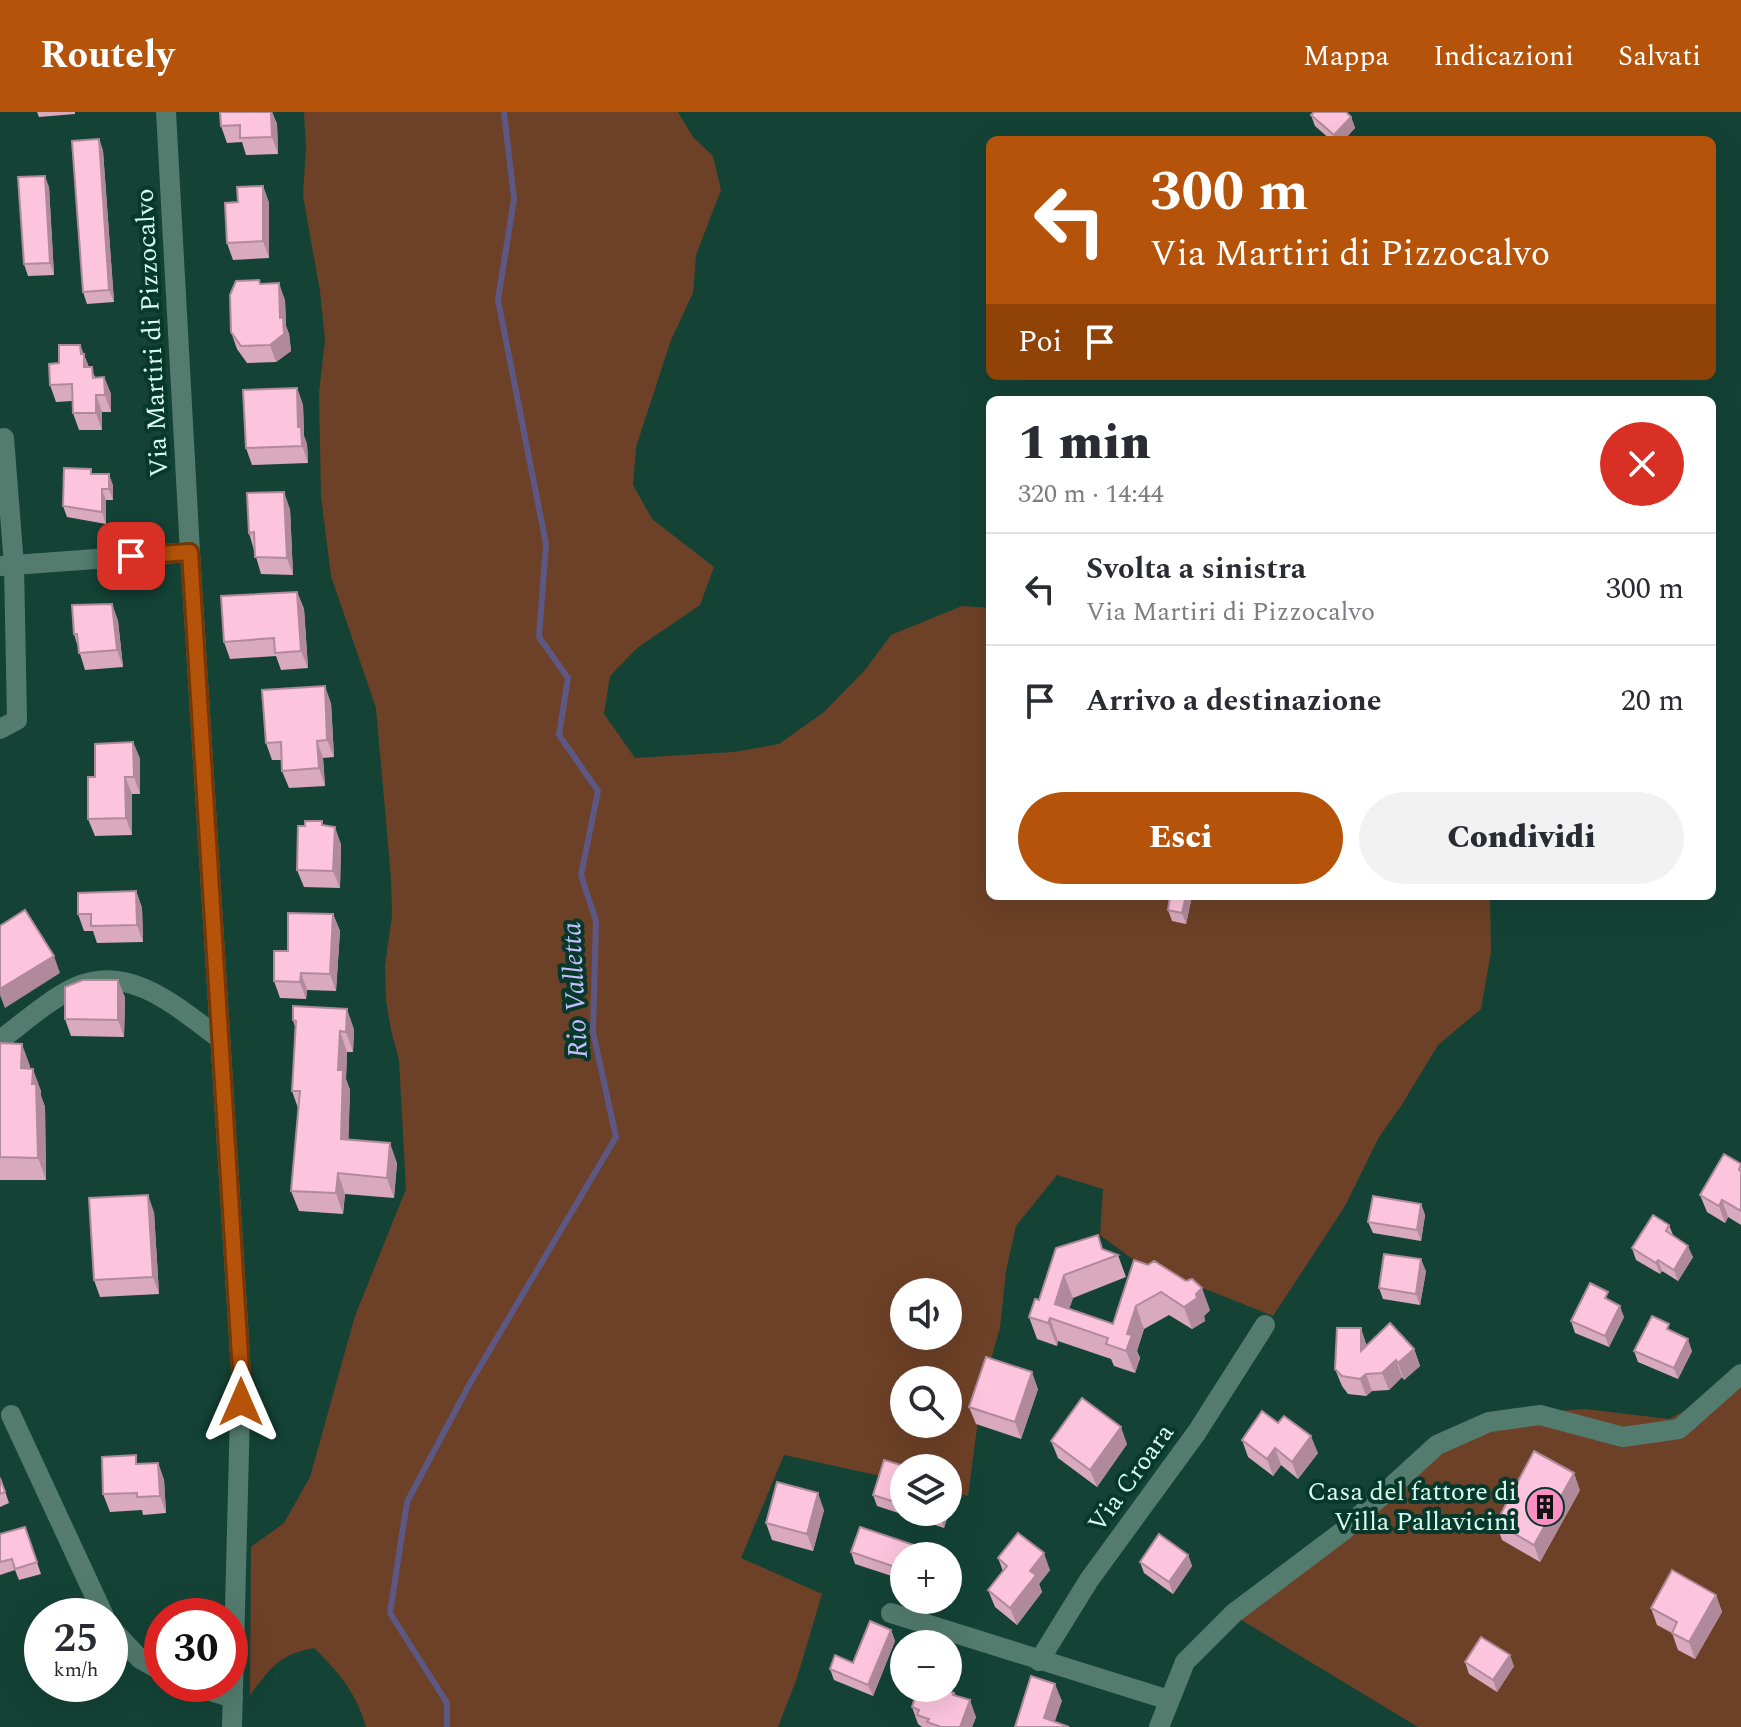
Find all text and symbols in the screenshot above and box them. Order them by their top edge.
text: Routely [40,27,174,85]
text: Mappa [1303,35,1389,78]
text: Indicazioni [1433,35,1574,78]
text: Salvati [1618,35,1701,78]
text: 300 m [1150,150,1309,235]
icon: left [1018,168,1122,272]
street label: Via Martiri di Pizzocalvo [124,188,180,478]
text: Via Martiri di Pizzocalvo [1150,227,1550,282]
text: Poi [1018,319,1062,365]
icon: arrive [1078,320,1122,364]
text: 1 min [1018,407,1151,480]
button: close [1600,422,1684,506]
text: 320 m · 14:44 [1018,474,1164,514]
pin [97,522,165,590]
icon: arrive [109,534,153,578]
text: Svolta a sinistra [1086,546,1306,592]
text: 300 m [1606,566,1684,612]
icon: left [1018,567,1062,611]
text: Via Martiri di Pizzocalvo [1086,592,1375,632]
text: Arrivo a destinazione [1086,678,1382,724]
text: 20 m [1621,678,1684,724]
icon: arrive [1018,679,1062,723]
button: Esci [1018,792,1343,884]
button: Condividi [1359,792,1684,884]
water label: Rio Valletta [550,921,600,1059]
map controls [890,1278,962,1702]
button: sound [890,1278,962,1350]
position arrow [199,1360,283,1444]
button: search [890,1366,962,1438]
street label: Via Croara [1078,1415,1184,1541]
button: layers [890,1454,962,1526]
place label: Casa del fattore di Villa Pallavicini [1308,1472,1517,1542]
building icon: Casa del fattore di Villa Pallavicini [1524,1486,1566,1528]
button: + [890,1542,962,1614]
speed limit sign: 30 [144,1598,248,1702]
text: 25 [54,1609,98,1670]
button: − [890,1630,962,1702]
text: km/h [54,1655,99,1685]

